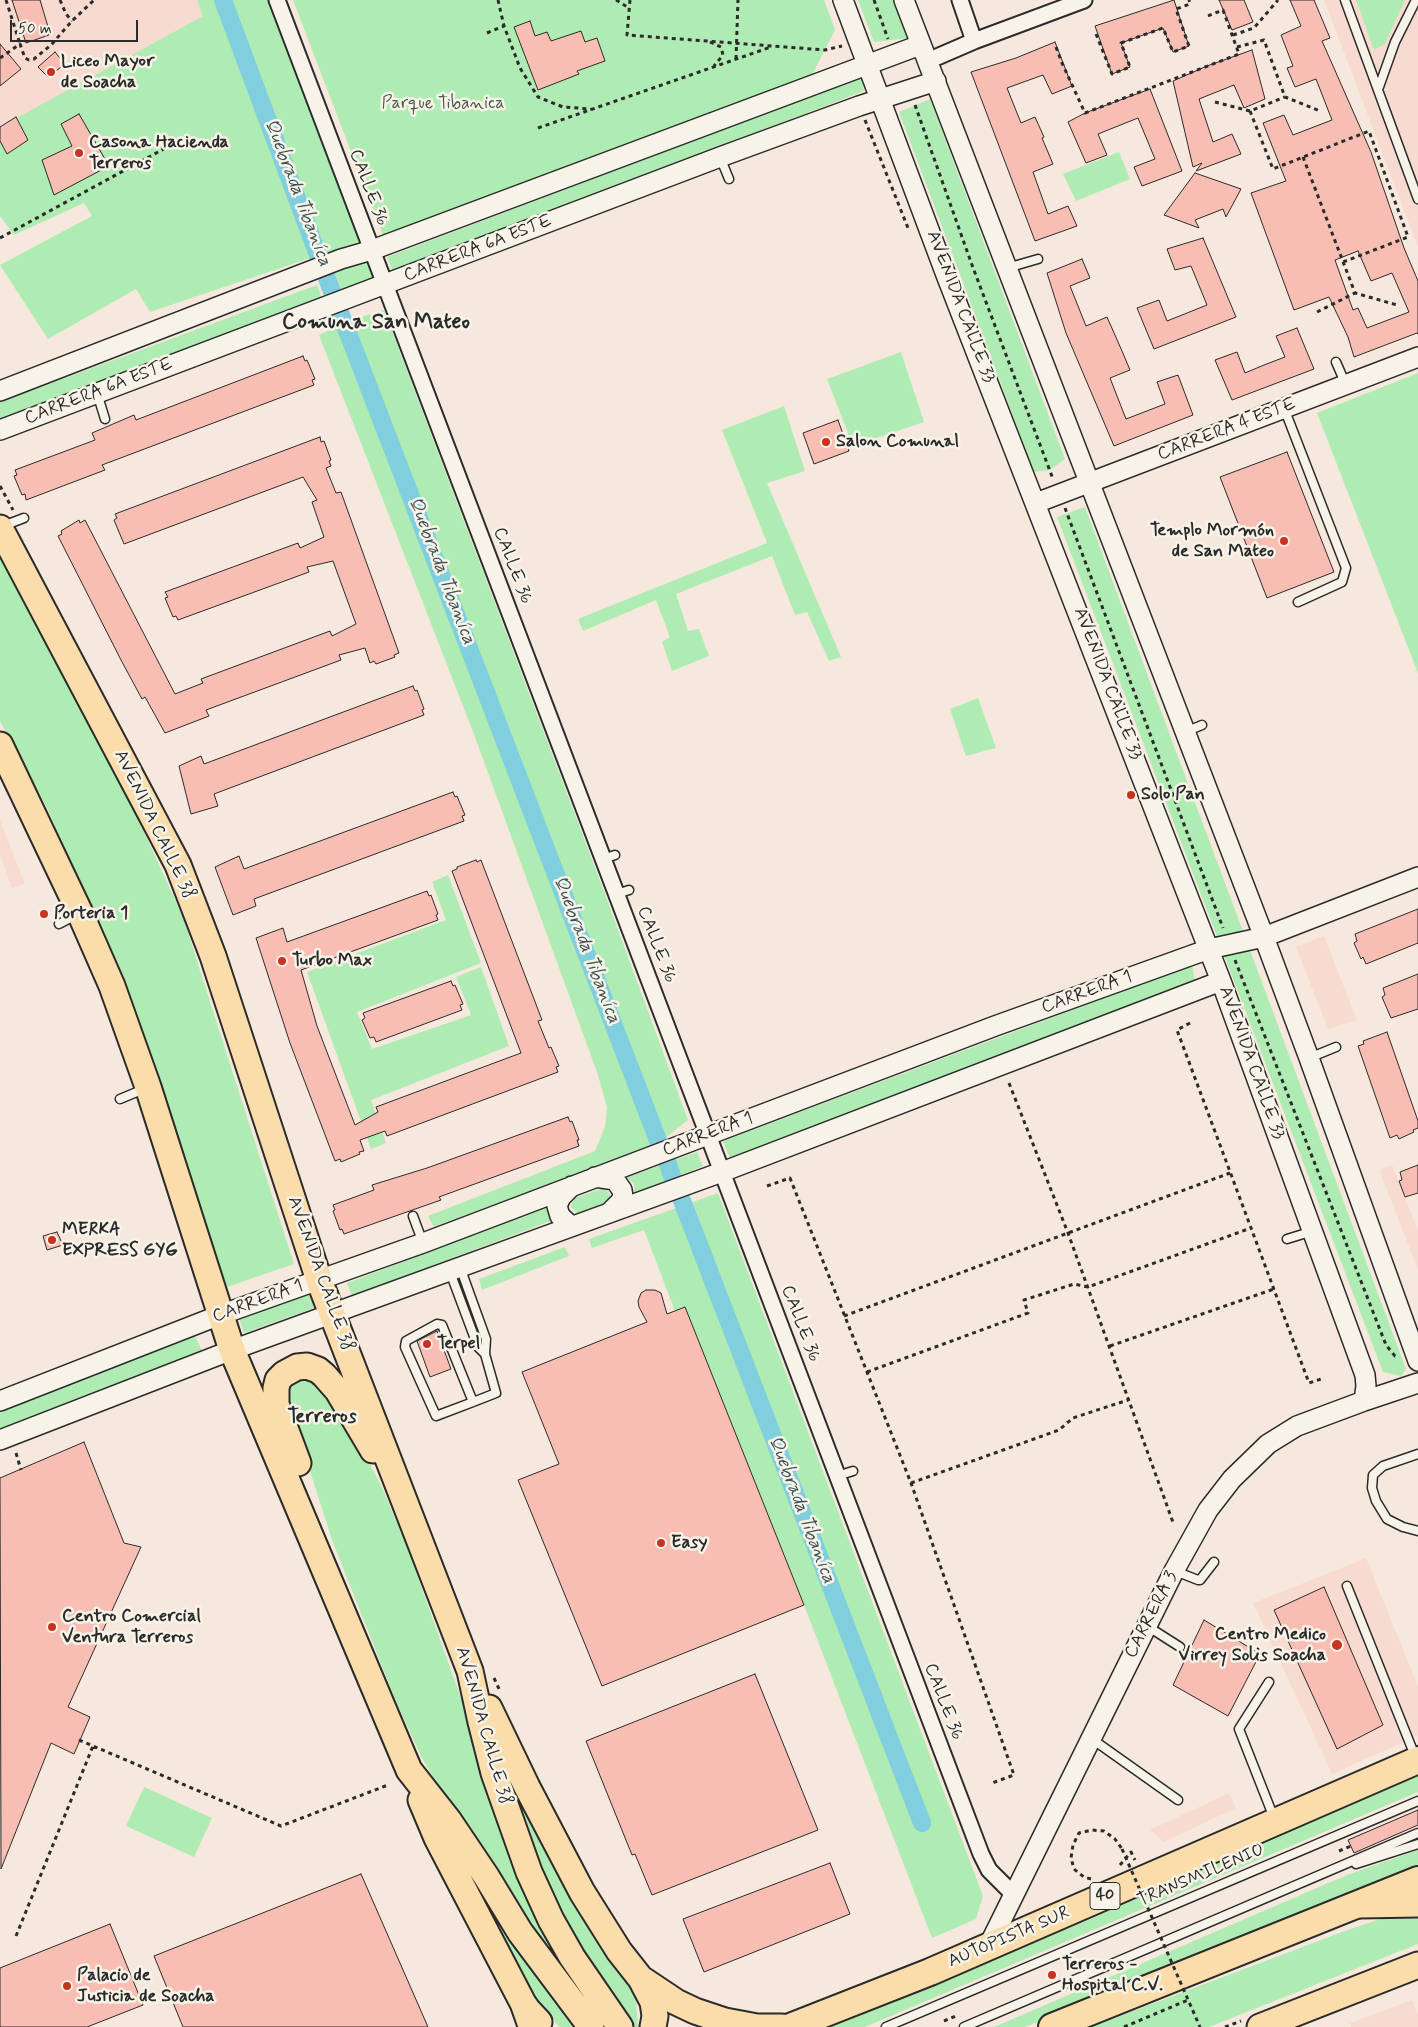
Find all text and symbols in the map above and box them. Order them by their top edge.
scale bar [12,10,140,42]
text: 50 m [18,19,52,39]
place label: Liceo Mayor de Soacha [61,51,154,94]
marker: Liceo Mayor de Soacha [45,66,57,78]
park label: Parque Tibanica [381,93,505,115]
water label: Quebrada Tibaníca [258,116,336,270]
place label: Casona Hacienda Terreros [89,132,229,174]
marker: Casona Hacienda Terreros [73,147,85,159]
street label: CALLE 36 [344,147,392,229]
street label: CARRERA 6A ESTE [401,211,555,287]
street label: AVENIDA CALLE 33 [921,228,999,386]
district label: Comuna San Mateo [282,310,470,336]
street label: CARRERA 6A ESTE [22,354,176,430]
street label: CARRERA 4 ESTE [1155,394,1299,466]
place label: Salon Comunal [836,431,959,453]
marker: Salon Comunal [820,436,832,448]
water label: Quebrada Tibaníca [402,494,480,648]
place label: Templo Mormón de San Mateo [1150,520,1274,562]
street label: CALLE 36 [488,525,536,607]
marker: Templo Mormón de San Mateo [1278,535,1290,547]
street label: AVENIDA CALLE 33 [1068,605,1146,763]
street label: AVENIDA CALLE 38 [108,747,200,903]
place label: Solo Pan [1141,784,1205,806]
marker: Solo Pan [1125,789,1137,801]
water label: Quebrada Tibaníca [547,873,625,1027]
place label: Porteria 1 [54,903,128,925]
street label: CALLE 36 [632,904,680,986]
marker: Porteria 1 [38,908,50,920]
place label: Turbo Max [292,950,372,972]
marker: Turbo Max [276,955,288,967]
street label: CARRERA 1 [1039,967,1135,1019]
street label: AVENIDA CALLE 33 [1213,984,1289,1142]
street label: CARRERA 1 [660,1108,756,1162]
street label: AVENIDA CALLE 38 [282,1193,358,1355]
place label: MERKA EXPRESS GYG [62,1219,178,1262]
marker: MERKA EXPRESS GYG [46,1234,58,1246]
street label: CARRERA 1 [210,1276,306,1328]
street label: CALLE 36 [776,1283,824,1365]
place label: Terpel [437,1333,480,1355]
marker: Terpel [421,1338,433,1350]
district label: Terreros [287,1406,357,1430]
water label: Quebrada Tibaníca [762,1433,840,1587]
place label: Easy [671,1532,707,1554]
marker: Easy [655,1537,667,1549]
street label: CARRERA 3 [1121,1568,1183,1662]
place label: Centro Comercial Ventura Terreros [62,1606,201,1648]
marker: Centro Comercial Ventura Terreros [46,1621,58,1633]
place label: Centro Medico Virrey Solis Soacha [1179,1624,1326,1666]
marker: Centro Medico Virrey Solis Soacha [1330,1638,1344,1652]
street label: AVENIDA CALLE 38 [450,1644,516,1808]
street label: CALLE 36 [919,1661,967,1743]
street label: TRANSMILENIO [1134,1840,1268,1912]
road number: 40 [1090,1882,1120,1910]
street label: AUTOPISTA SUR [945,1903,1073,1973]
place label: Terreros - Hospital C.V. [1062,1954,1163,1996]
place label: Palacio de Justicia de Soacha [77,1965,215,2008]
marker: Terreros - Hospital C.V. [1046,1969,1058,1981]
marker: Palacio de Justicia de Soacha [61,1980,73,1992]

